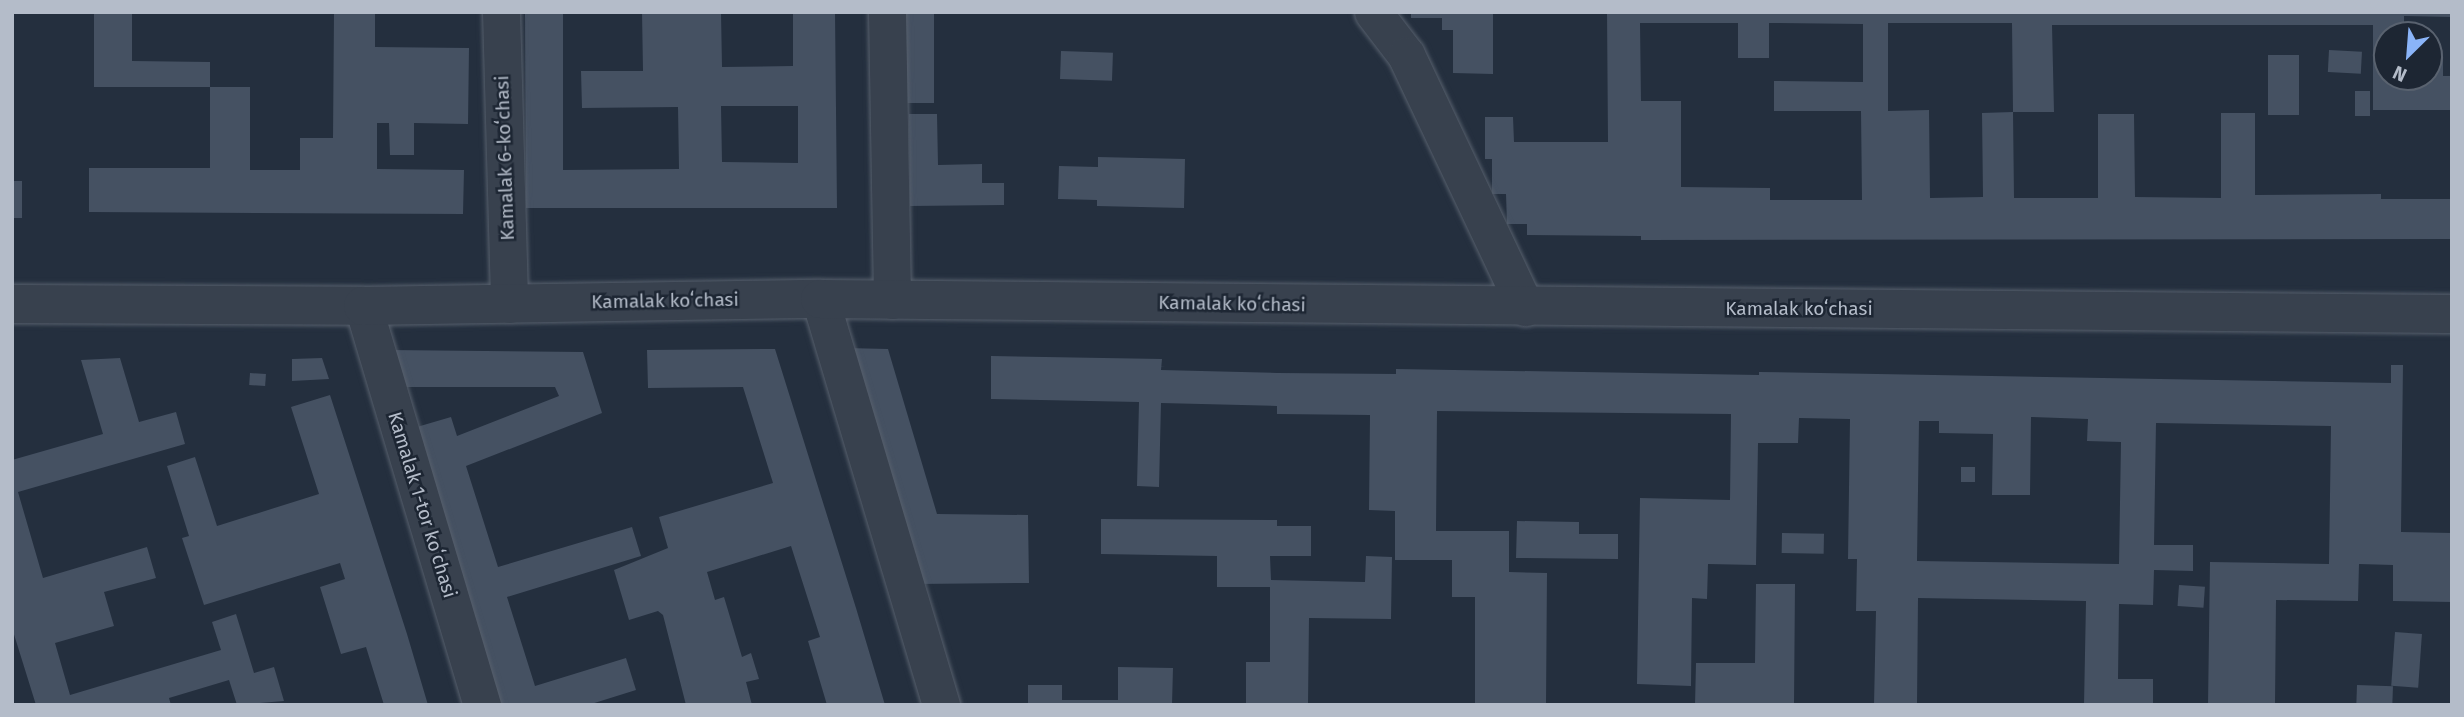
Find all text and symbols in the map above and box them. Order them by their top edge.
north arrow [2373,21,2443,91]
text: N [2389,61,2410,87]
street label: Kamalak 6-koʻchasi [491,75,519,241]
street label: Kamalak koʻchasi [591,288,739,314]
street label: Kamalak koʻchasi [1158,291,1306,317]
street label: Kamalak koʻchasi [1725,298,1873,320]
street label: Kamalak 1-tor koʻchasi [383,409,461,601]

